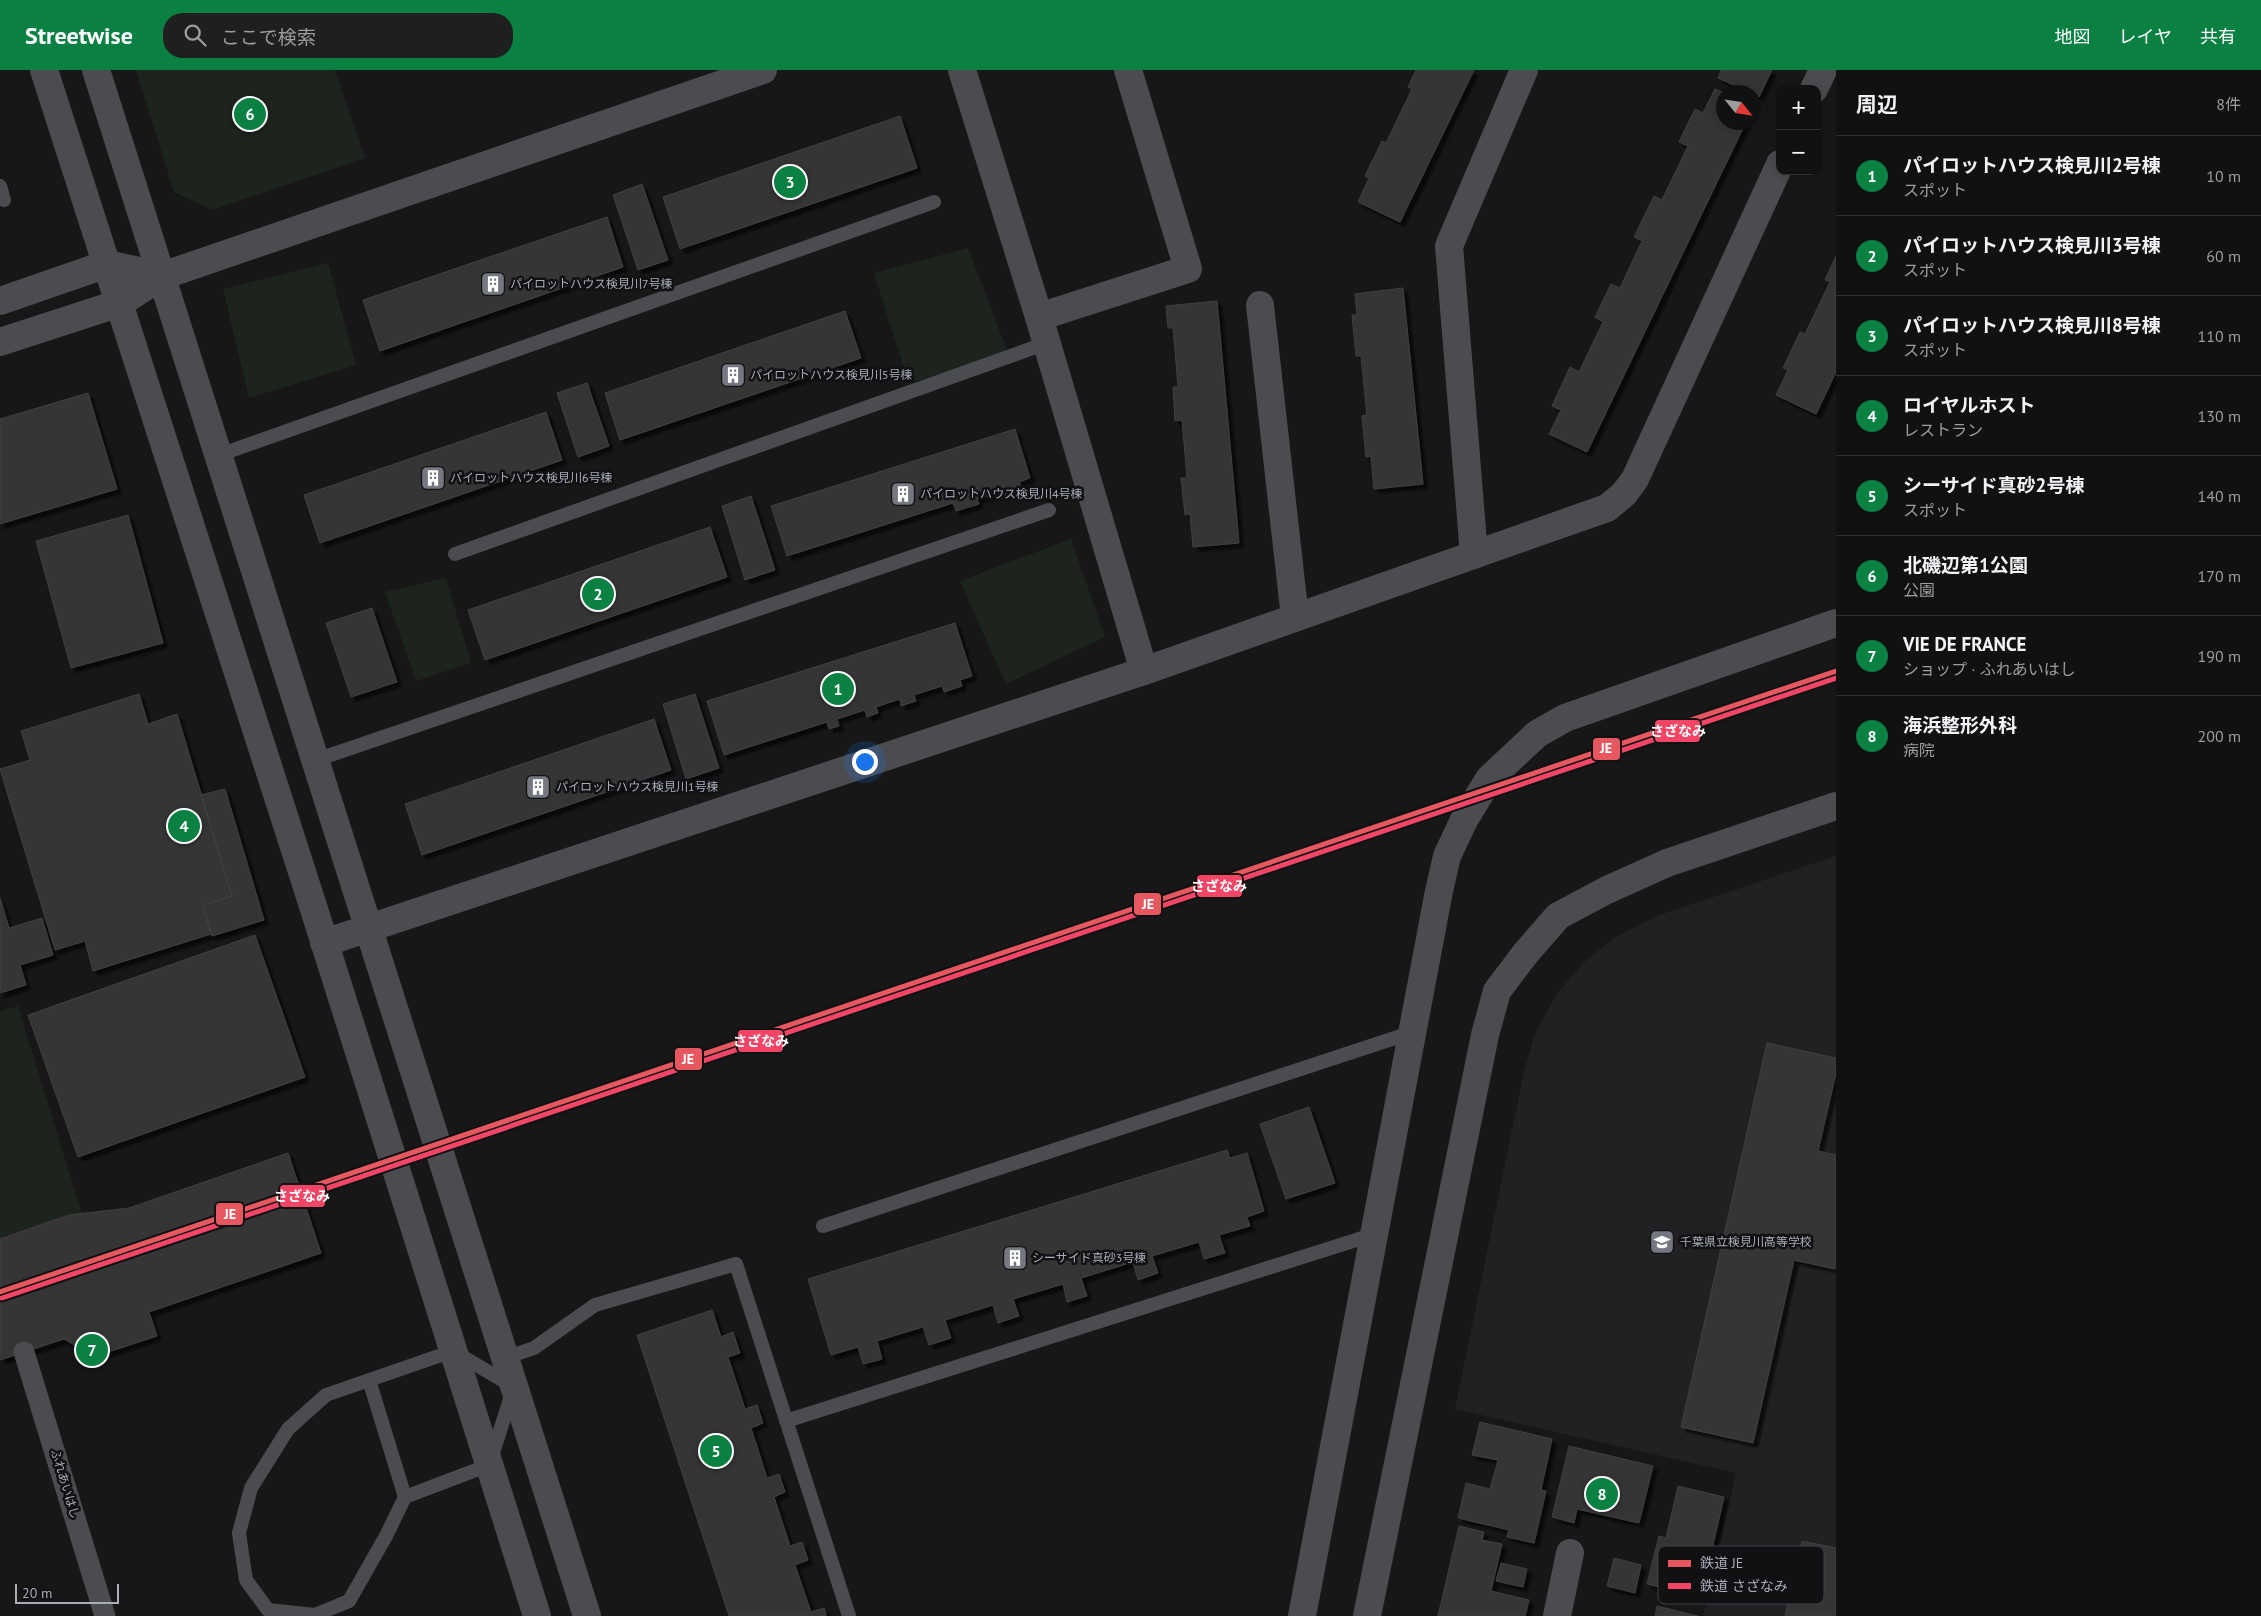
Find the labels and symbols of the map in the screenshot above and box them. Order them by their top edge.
north arrow [1716,85,1761,130]
pin: 6 [234,95,266,133]
pin: 3 [774,163,806,201]
building icon: パイロットハウス検見川7号棟 [480,271,506,297]
place label: パイロットハウス検見川7号棟 [510,276,673,291]
building icon: パイロットハウス検見川5号棟 [720,362,746,388]
place label: パイロットハウス検見川5号棟 [750,367,913,382]
building icon: パイロットハウス検見川6号棟 [420,465,446,491]
place label: パイロットハウス検見川6号棟 [450,470,613,485]
building icon: パイロットハウス検見川4号棟 [890,481,916,507]
place label: パイロットハウス検見川4号棟 [920,486,1083,501]
pin: 2 [582,575,614,613]
pin: 1 [822,670,854,708]
line badge: さざなみ [1654,719,1701,743]
text: さざなみ [1650,722,1706,740]
line badge: JE [1592,737,1621,761]
text: JE [1599,739,1612,757]
your location [852,749,878,775]
building icon: パイロットハウス検見川1号棟 [525,774,551,800]
place label: パイロットハウス検見川1号棟 [556,779,719,794]
pin: 4 [168,807,200,845]
line badge: さざなみ [1196,874,1243,898]
text: さざなみ [1191,877,1247,895]
line badge: JE [1133,892,1162,916]
text: JE [1141,895,1154,913]
line badge: さざなみ [737,1029,784,1053]
text: さざなみ [733,1032,789,1050]
line badge: JE [674,1047,703,1071]
text: JE [681,1050,694,1068]
line badge: さざなみ [279,1184,326,1208]
text: さざなみ [274,1187,330,1205]
line badge: JE [215,1202,244,1226]
text: JE [223,1205,236,1223]
school or university icon: 千葉県立検見川高等学校 [1649,1229,1675,1255]
place label: 千葉県立検見川高等学校 [1680,1234,1812,1249]
building icon: シーサイド真砂3号棟 [1002,1245,1028,1271]
place label: シーサイド真砂3号棟 [1032,1250,1146,1265]
pin: 7 [76,1331,108,1369]
pin: 5 [700,1432,732,1470]
street label: ふれあいはし [48,1447,83,1520]
pin: 8 [1586,1475,1618,1513]
legend [1658,1546,1824,1604]
text: 鉄道 JE [1700,1554,1743,1572]
text: 鉄道 さざなみ [1700,1577,1788,1595]
scale bar [15,1581,119,1604]

